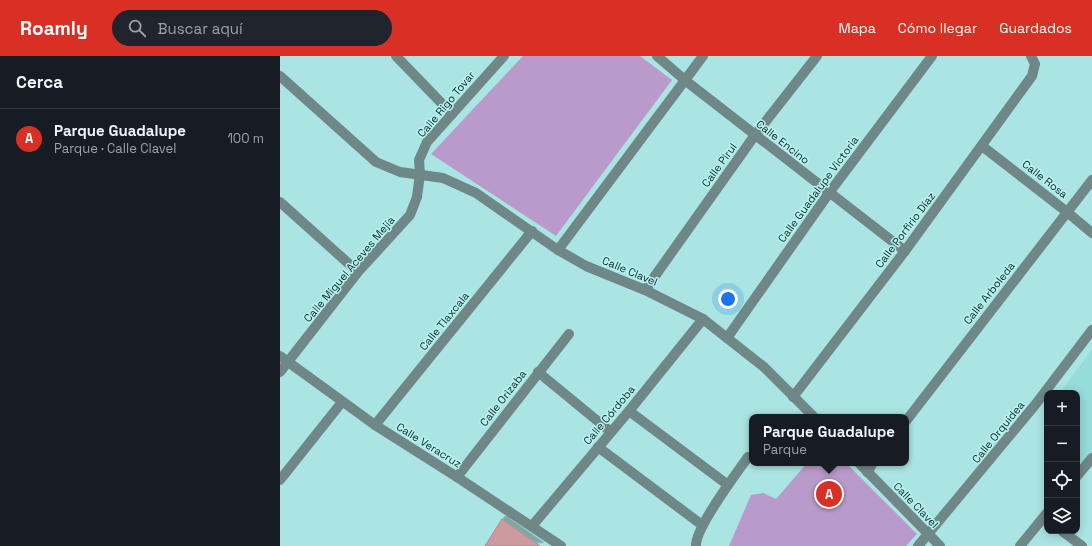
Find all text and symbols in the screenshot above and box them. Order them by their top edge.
search box [112,10,392,46]
text: Roamly [20,16,88,41]
icon: search [126,17,148,39]
text: Buscar aquí [158,19,243,38]
text: Mapa [839,19,876,37]
text: Cómo llegar [898,19,977,37]
text: Guardados [999,19,1072,37]
street label: Calle Rigo Tovar [414,68,478,140]
text: Cerca [16,71,63,93]
street label: Calle Encino [754,117,813,167]
text: Parque Guadalupe [54,121,186,140]
text: A [25,130,33,147]
text: 100 m [227,130,264,147]
street label: Calle Guadalupe Victoria [775,133,862,245]
text: Parque · Calle Clavel [54,140,176,157]
street label: Calle Pirul [698,140,740,190]
street label: Calle Rosa [1019,157,1071,202]
street label: Calle Porfirio Díaz [872,189,938,271]
street label: Calle Miguel Aceves Mejía [300,213,398,325]
street label: Calle Clavel [600,253,660,289]
street label: Calle Arboleda [960,258,1018,327]
street label: Calle Tlaxcala [416,288,472,353]
your location [718,289,738,309]
street label: Calle Orizaba [477,366,530,429]
street label: Calle Córdoba [580,382,638,448]
map controls [1044,390,1080,534]
button: + [1044,390,1080,426]
street label: Calle Orquídea [969,398,1028,466]
popup [749,414,909,466]
street label: Calle Veracruz [394,419,464,471]
text: Parque Guadalupe [763,422,895,441]
button: − [1044,426,1080,462]
text: Parque [763,441,807,458]
button: locate [1044,462,1080,498]
pin: A [816,479,842,509]
street label: Calle Clavel [891,479,941,531]
button: layers [1044,498,1080,534]

